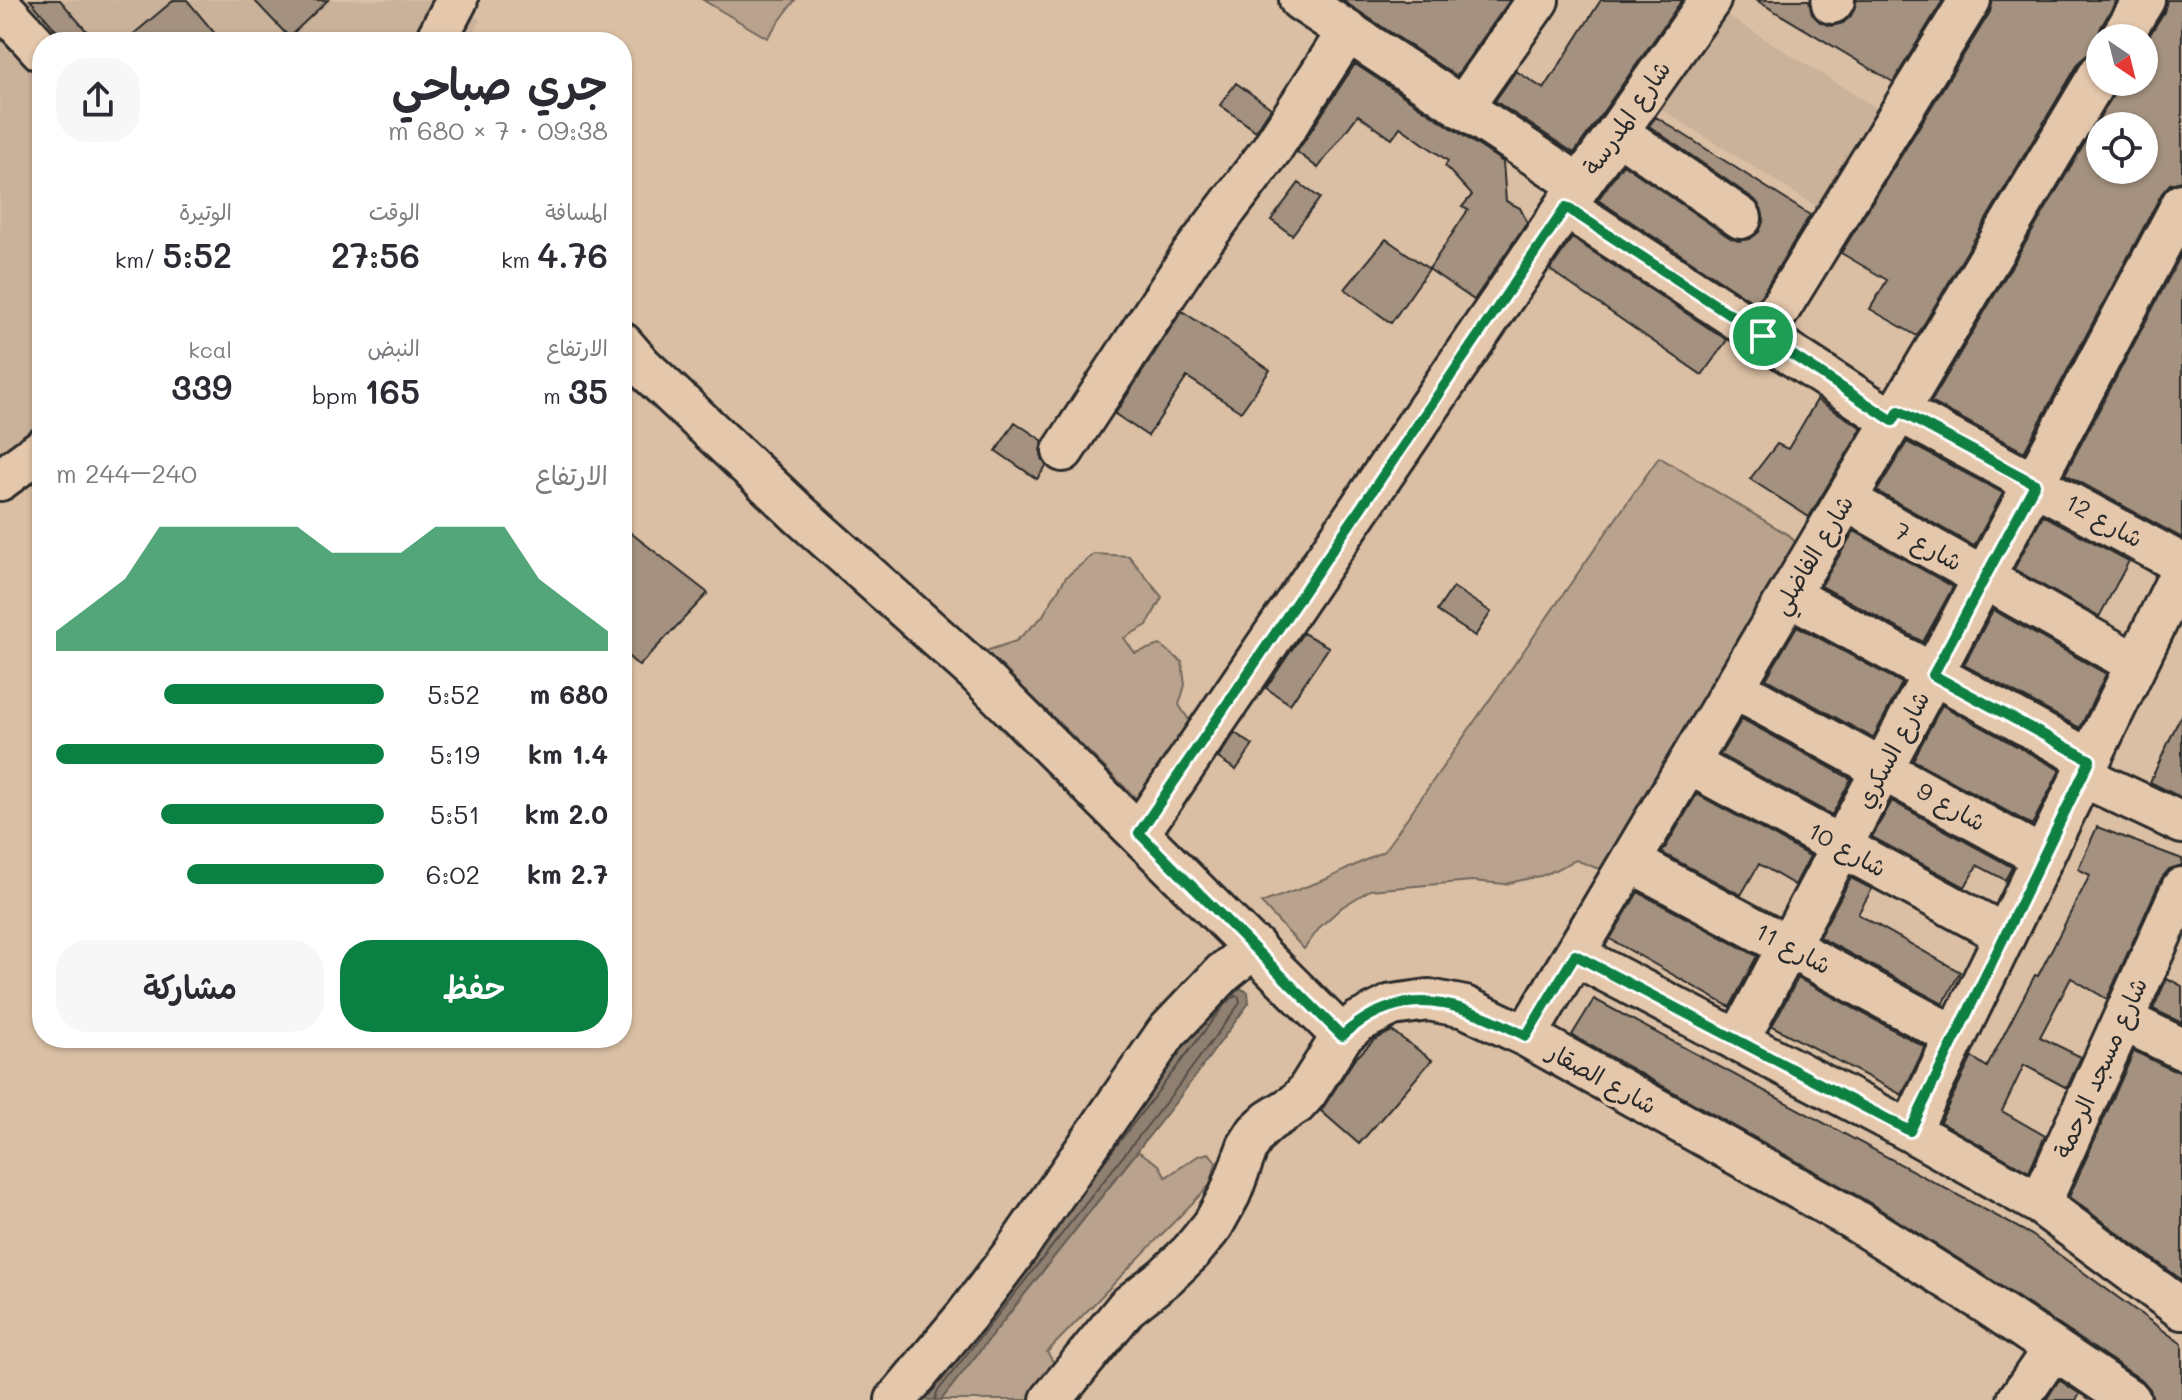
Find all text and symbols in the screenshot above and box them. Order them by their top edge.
north arrow [2086,24,2158,96]
map controls [2086,24,2158,184]
text: جري صباحي [392,54,608,111]
street label: شارع المدرسة [1575,54,1679,182]
button: share [56,58,140,142]
button: locate [2086,112,2158,184]
text: 09:38 · 7 × 680 m [388,113,608,147]
text: الوتيرة [179,197,232,226]
text: الوقت [369,197,420,226]
text: المسافة [545,197,608,226]
text: 5:52 [163,232,232,277]
text: 27:56 [331,232,420,277]
text: 4.76 [537,232,608,277]
text: /km [115,245,163,274]
text: km [501,245,537,274]
pin [1729,302,1797,370]
icon: arrive [1741,314,1785,358]
text: النبض [367,333,420,362]
text: الارتفاع [546,333,608,362]
text: kcal [188,335,232,364]
text: 339 [171,364,232,409]
text: 165 [364,368,420,413]
text: 35 [568,368,608,413]
text: bpm [312,381,364,410]
text: m [543,381,568,410]
text: 240–244 m [56,456,197,490]
text: الارتفاع [535,458,608,492]
street label: شارع 12 [2059,486,2149,556]
street label: شارع الفاضلي [1764,489,1865,623]
street label: شارع 7 [1888,514,1968,580]
text: 5:52 [427,677,480,711]
text: 680 m [529,677,608,711]
street label: شارع السكري [1848,685,1938,815]
text: 5:19 [430,737,480,771]
text: 1.4 km [528,737,608,771]
street label: شارع 9 [1910,774,1992,840]
text: 5:51 [430,797,480,831]
text: 2.0 km [525,797,608,831]
street label: شارع 10 [1802,814,1892,886]
text: 6:02 [426,857,480,891]
text: 2.7 km [527,857,608,891]
street label: شارع 11 [1749,915,1837,983]
button: مشاركة [56,940,324,1032]
button: حفظ [340,940,608,1032]
street label: شارع مسجد الرحمة [2046,972,2156,1164]
street label: شارع الصقار [1540,1034,1663,1123]

